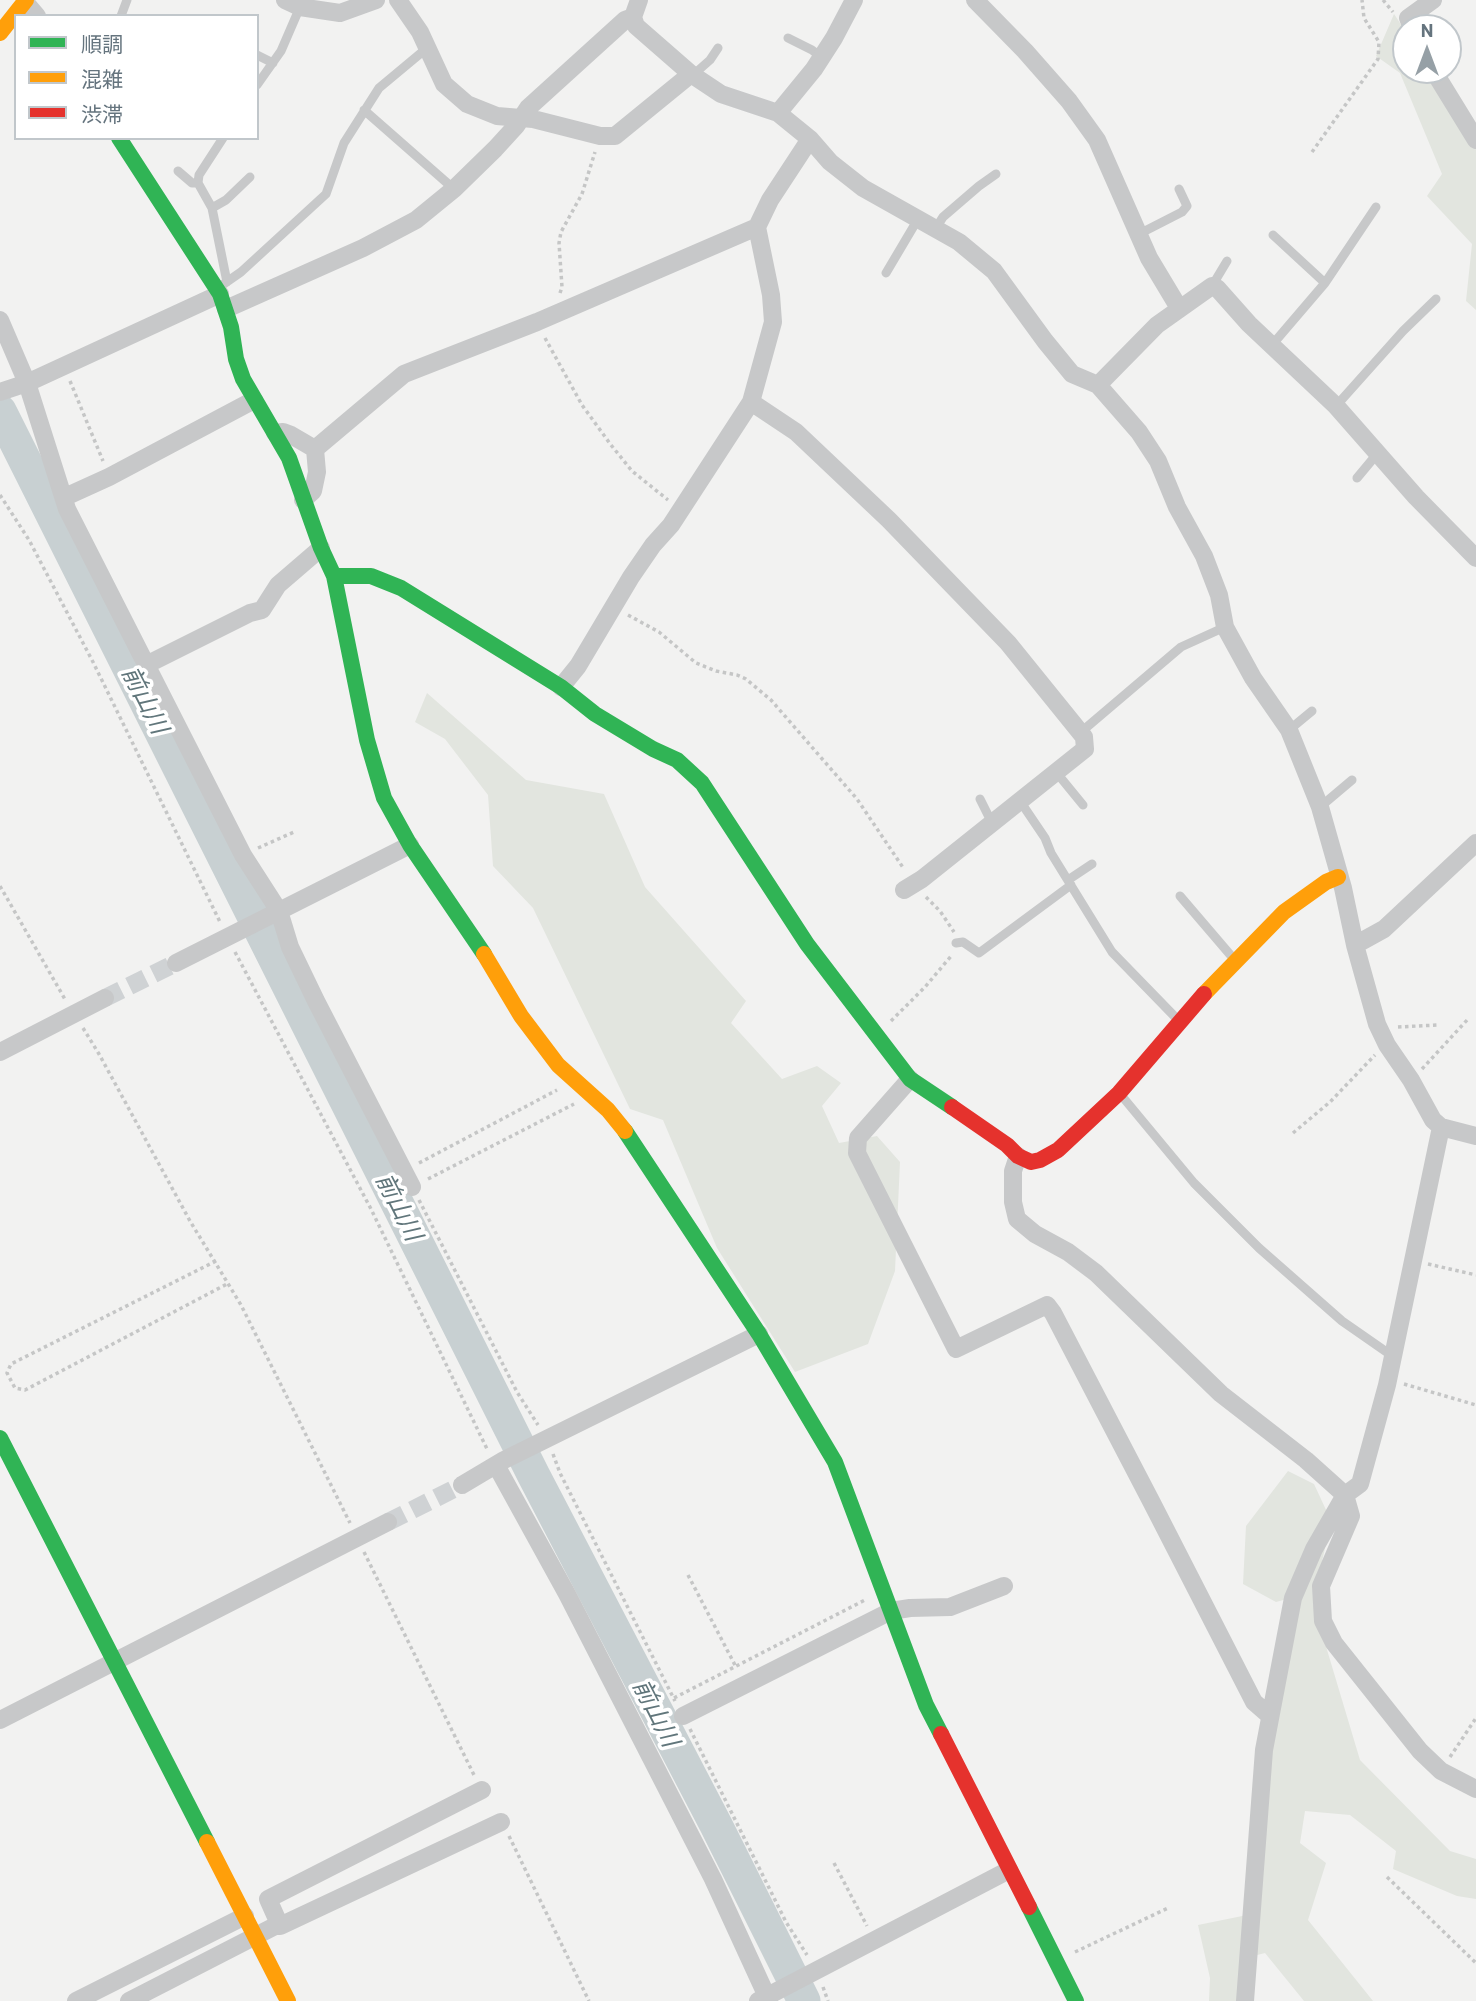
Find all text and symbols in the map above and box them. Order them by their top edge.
legend [14,14,259,140]
north arrow [1392,14,1462,84]
text: N [1421,18,1433,41]
text: 順調 [81,31,123,56]
text: 混雑 [81,66,123,91]
text: 渋滞 [81,101,123,126]
water label: 前山川 [116,661,174,739]
water label: 前山川 [370,1168,428,1246]
water label: 前山川 [627,1674,685,1752]

